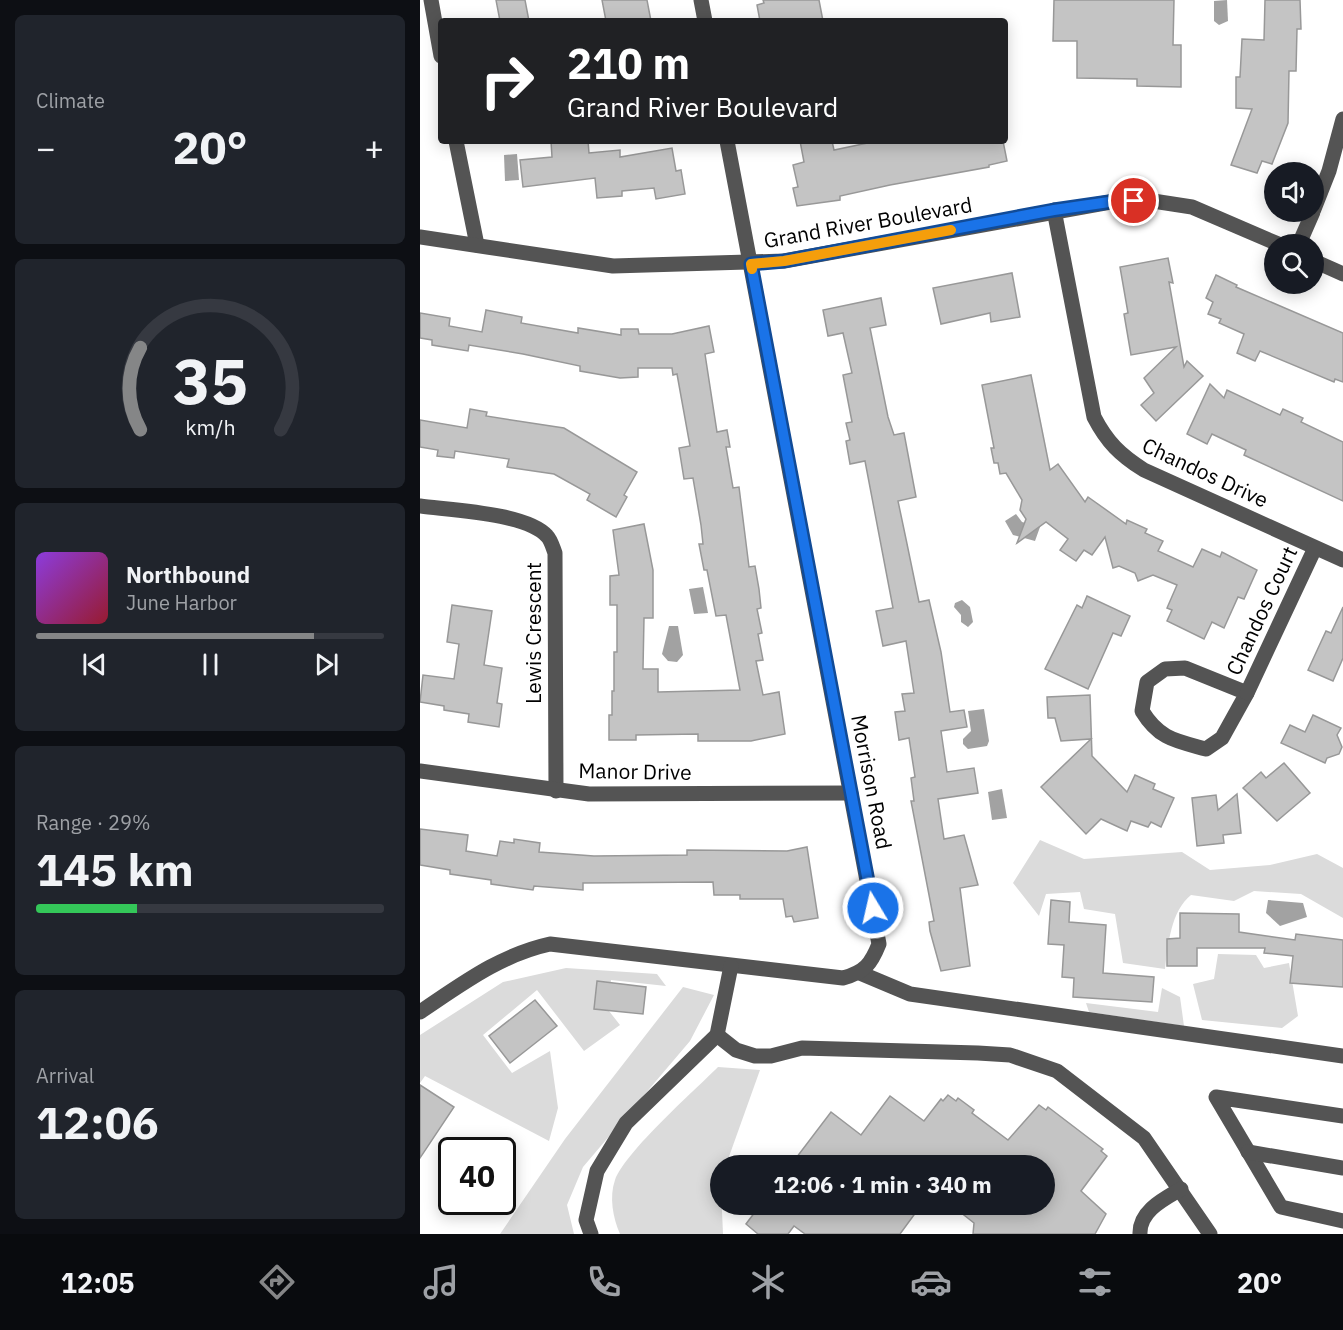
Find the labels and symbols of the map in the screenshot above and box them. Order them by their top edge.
pin [1108,175,1159,226]
street label: Grand River Boulevard [761,190,974,254]
street label: Chandos Drive [1138,431,1273,514]
street label: Chandos Court [1219,542,1303,680]
street label: Lewis Crescent [519,562,547,704]
street label: Morrison Road [845,712,899,852]
street label: Manor Drive [578,756,692,786]
position arrow [841,876,905,940]
speed limit sign: 40 [438,1137,516,1215]

